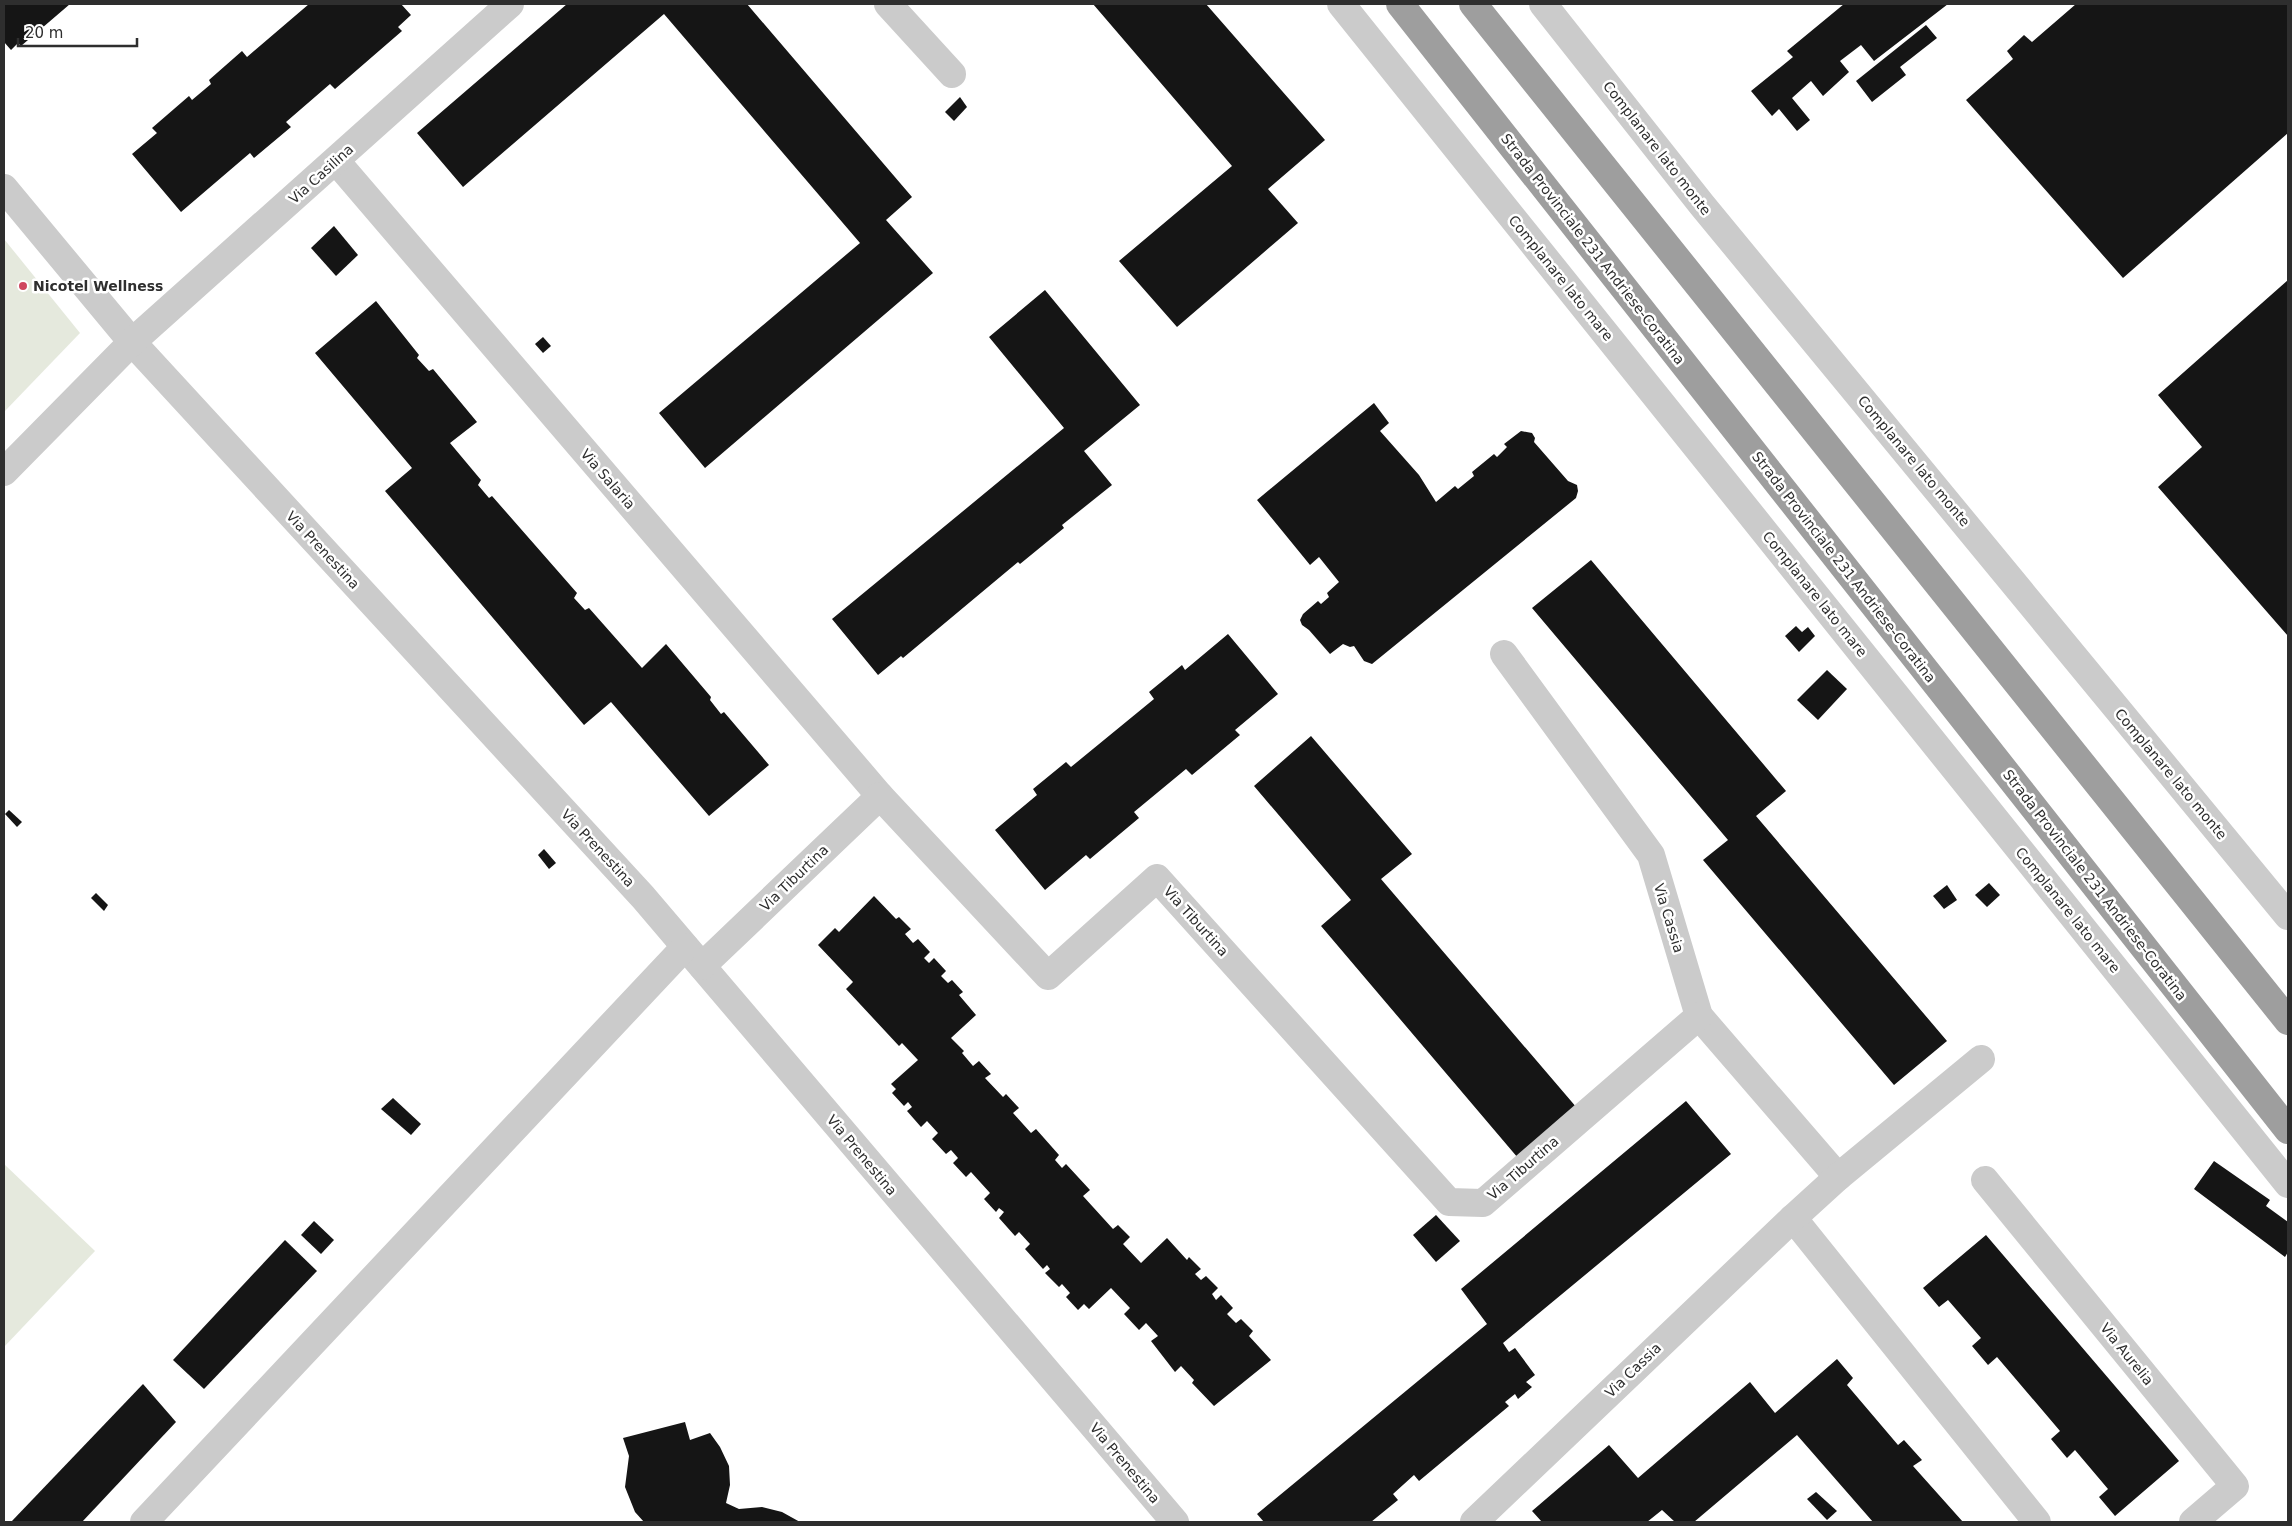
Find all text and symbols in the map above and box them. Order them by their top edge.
scale bar [18,15,136,47]
text: 20 m [25,24,63,42]
street label: Complanare lato monte [1600,78,1714,218]
street label: Strada Provinciale 231 Andriese-Coratina [1498,131,1688,367]
street label: Via Casilina [286,141,356,207]
street label: Complanare lato mare [1506,212,1616,344]
place label: Nicotel Wellness [33,278,163,294]
marker: Nicotel Wellness [17,280,29,292]
street label: Complanare lato monte [1855,392,1973,530]
street label: Via Salaria [578,446,638,512]
street label: Strada Provinciale 231 Andriese-Coratina [1749,449,1939,685]
street label: Via Prenestina [283,508,363,592]
street label: Complanare lato mare [1760,528,1870,660]
street label: Complanare lato monte [2112,705,2230,843]
street label: Strada Provinciale 231 Andriese-Coratina [2000,767,2190,1003]
street label: Via Prenestina [558,806,638,890]
street label: Via Tiburtina [757,841,831,915]
street label: Complanare lato mare [2013,844,2123,976]
street label: Via Cassia [1651,881,1687,955]
street label: Via Tiburtina [1160,883,1232,959]
street label: Via Prenestina [824,1112,900,1198]
street label: Via Tiburtina [1484,1133,1562,1203]
street label: Via Aurelia [2097,1320,2157,1388]
street label: Via Cassia [1602,1339,1664,1401]
street label: Via Prenestina [1087,1420,1163,1506]

